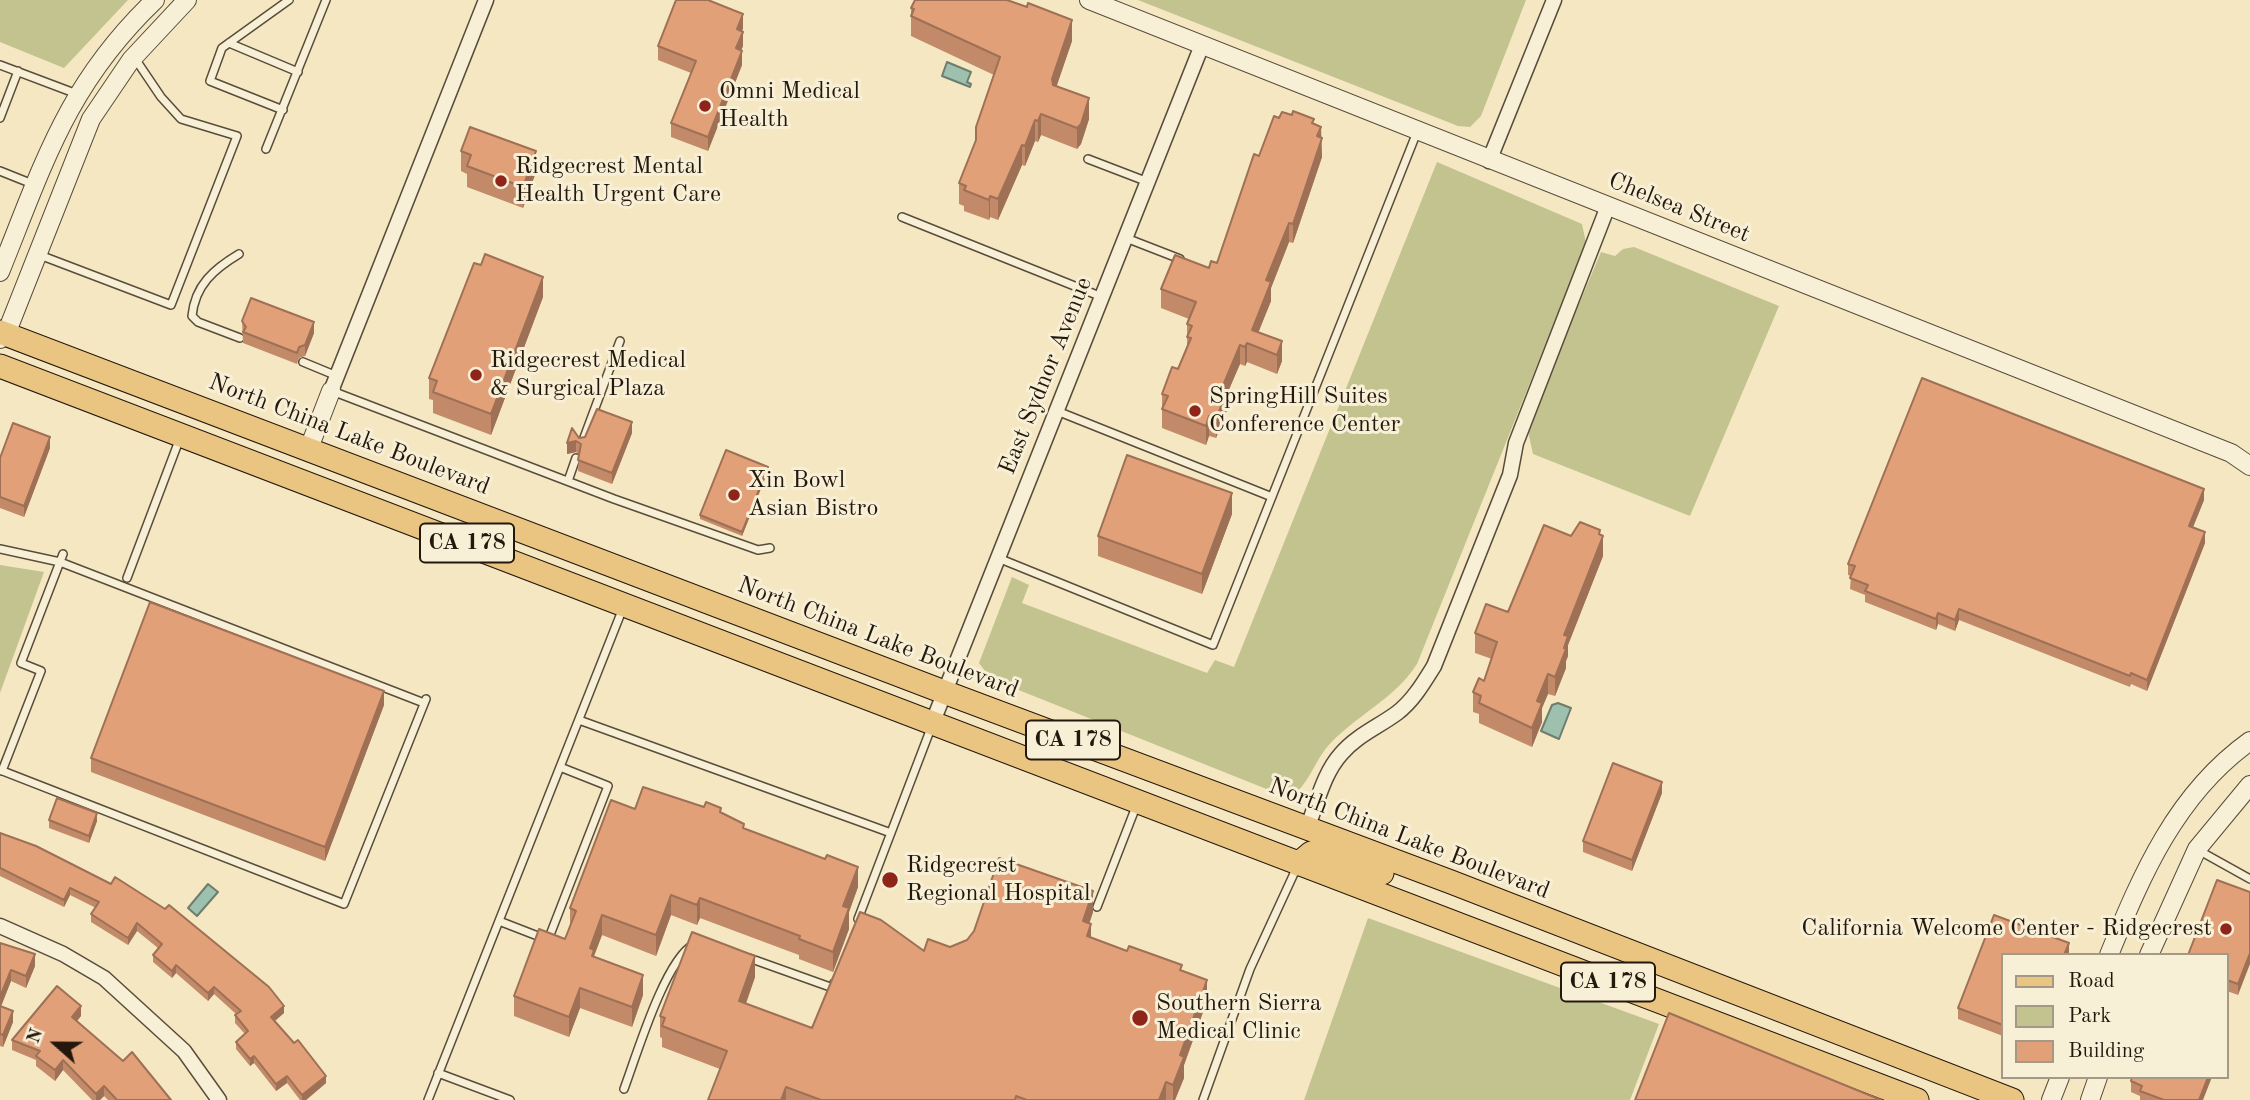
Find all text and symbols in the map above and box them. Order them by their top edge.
place label: Omni Medical Health [719,78,860,134]
marker: Omni Medical Health [697,98,713,114]
place label: Ridgecrest Mental Health Urgent Care [515,153,721,209]
street label: Chelsea Street [1604,166,1754,250]
marker: Ridgecrest Mental Health Urgent Care [493,173,509,189]
street label: East Sydnor Avenue [993,273,1099,479]
place label: Ridgecrest Medical & Surgical Plaza [490,347,686,403]
marker: Ridgecrest Medical & Surgical Plaza [468,367,484,383]
street label: North China Lake Boulevard [204,368,494,502]
place label: SpringHill Suites Conference Center [1209,383,1400,439]
marker: SpringHill Suites Conference Center [1187,403,1203,419]
place label: Xin Bowl Asian Bistro [748,467,878,523]
marker: Xin Bowl Asian Bistro [726,487,742,503]
road number: CA 178 [420,524,514,562]
street label: North China Lake Boulevard [733,571,1023,705]
road number: CA 178 [1026,720,1120,760]
street label: North China Lake Boulevard [1264,772,1554,906]
place label: Ridgecrest Regional Hospital [906,852,1090,908]
marker: Ridgecrest Regional Hospital [880,870,900,890]
place label: California Welcome Center - Ridgecrest [1801,915,2212,943]
marker: California Welcome Center - Ridgecrest [2218,921,2234,937]
legend [2002,953,2229,1079]
road number: CA 178 [1561,962,1655,1001]
text: Road [2068,971,2115,992]
place label: Southern Sierra Medical Clinic [1156,990,1322,1046]
text: Park [2068,1006,2111,1027]
marker: Southern Sierra Medical Clinic [1130,1008,1150,1028]
north arrow [21,1009,91,1079]
text: N [24,1026,47,1046]
text: Building [2068,1041,2144,1062]

